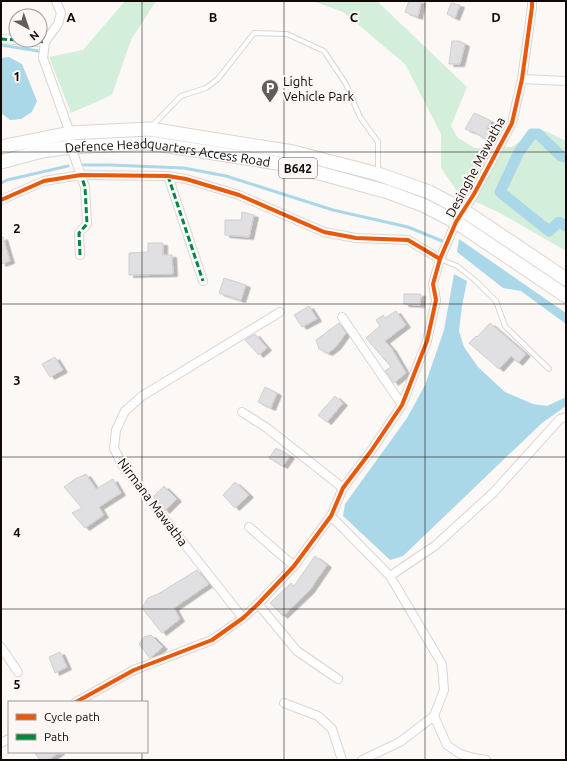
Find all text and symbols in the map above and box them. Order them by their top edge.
north arrow [8,8,48,48]
text: A [66,10,76,24]
text: B [209,10,218,24]
text: C [350,10,359,24]
text: D [491,10,501,24]
text: N [27,28,41,43]
text: 1 [13,69,21,83]
place label: Light Vehicle Park [283,74,354,103]
parking icon: Light Vehicle Park [260,78,280,103]
street label: Desinghe Mawatha [443,114,507,220]
street label: Defence Headquarters Access Road [64,136,271,169]
road number: B642 [279,158,317,178]
text: 2 [13,221,21,235]
text: 3 [13,373,21,387]
street label: Nirmana Mawatha [115,455,191,549]
text: 4 [13,525,21,539]
text: 5 [13,677,21,691]
legend [8,701,148,753]
text: Cycle path [44,710,100,723]
text: Path [44,730,69,743]

